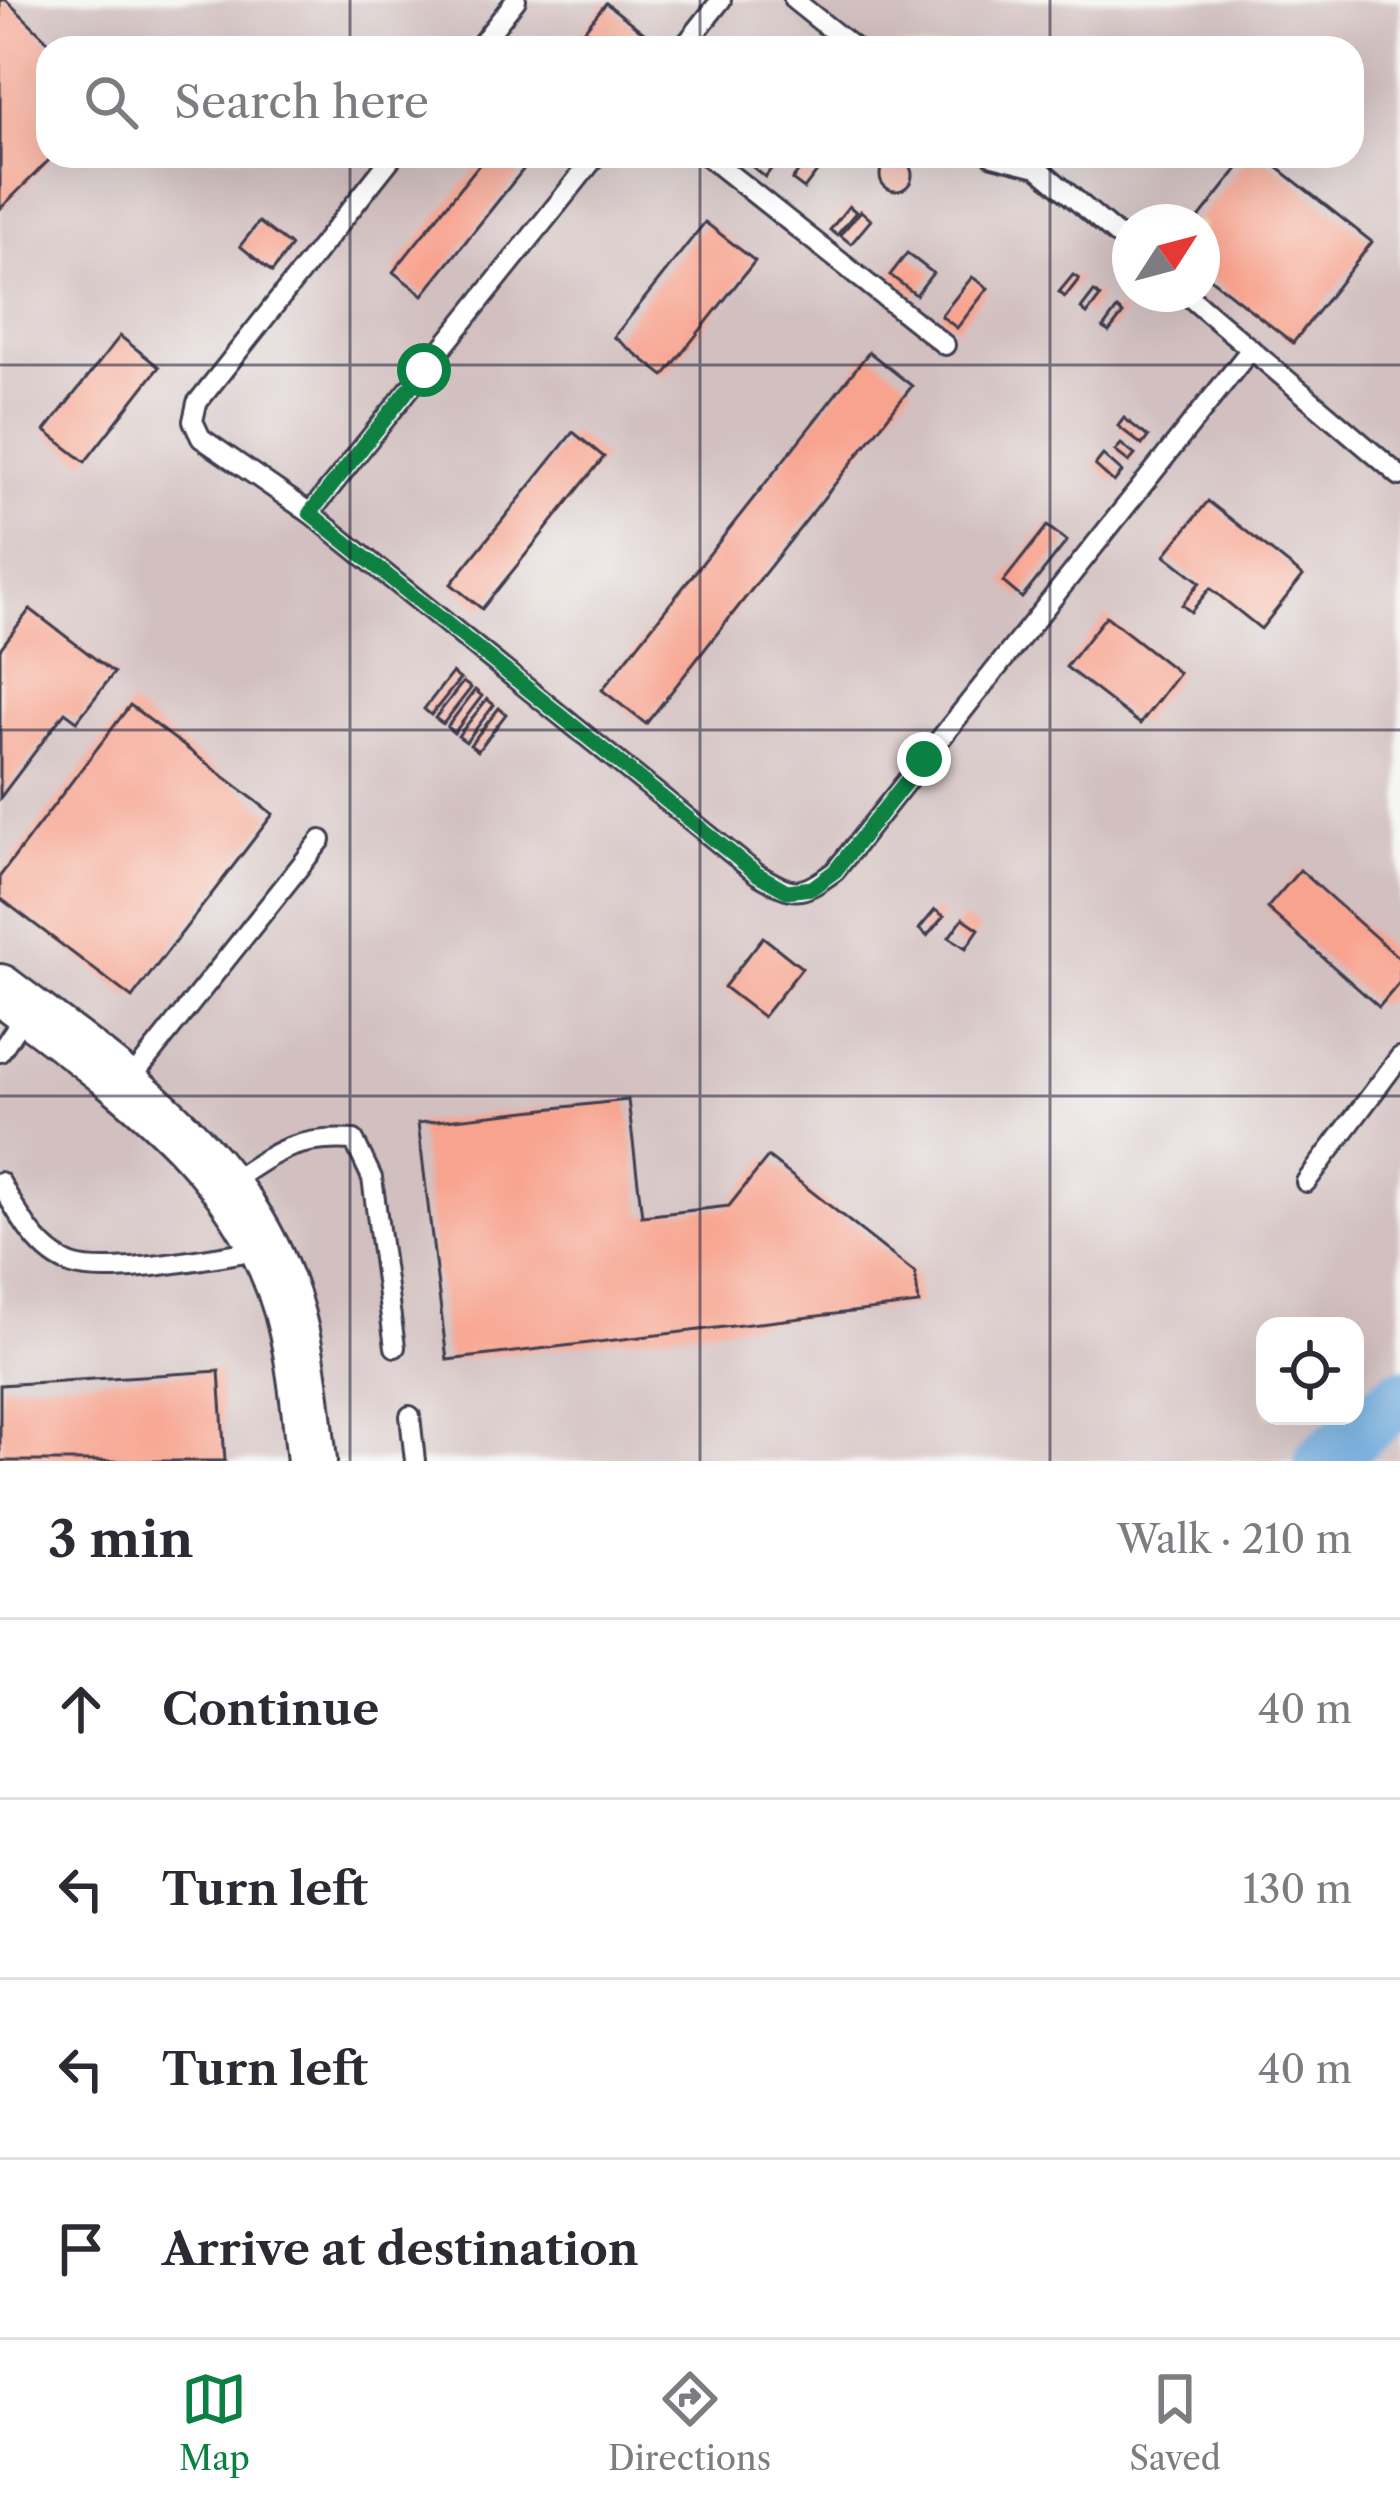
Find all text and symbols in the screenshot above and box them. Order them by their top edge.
search box [36,36,1364,168]
icon: search [78,69,144,135]
text: Search here [174,74,429,130]
north arrow [1112,204,1220,312]
route start [397,343,451,397]
route end [897,732,951,786]
map controls [1256,1317,1364,1425]
button: locate [1256,1317,1364,1425]
text: 3 min [48,1508,194,1570]
text: Walk · 210 m [1117,1515,1352,1563]
icon: ahead [48,1676,114,1742]
text: Continue [162,1681,379,1737]
text: 40 m [1258,1685,1352,1733]
icon: left [48,1856,114,1922]
text: Turn left [162,1861,368,1917]
text: 130 m [1243,1865,1352,1913]
icon: left [48,2036,114,2102]
text: Turn left [162,2041,368,2097]
text: 40 m [1258,2045,1352,2093]
icon: arrive [48,2216,114,2282]
text: Arrive at destination [162,2221,639,2277]
tab: Map [179,2366,250,2479]
tab: Directions [608,2366,771,2479]
tab: Saved [1129,2366,1221,2479]

